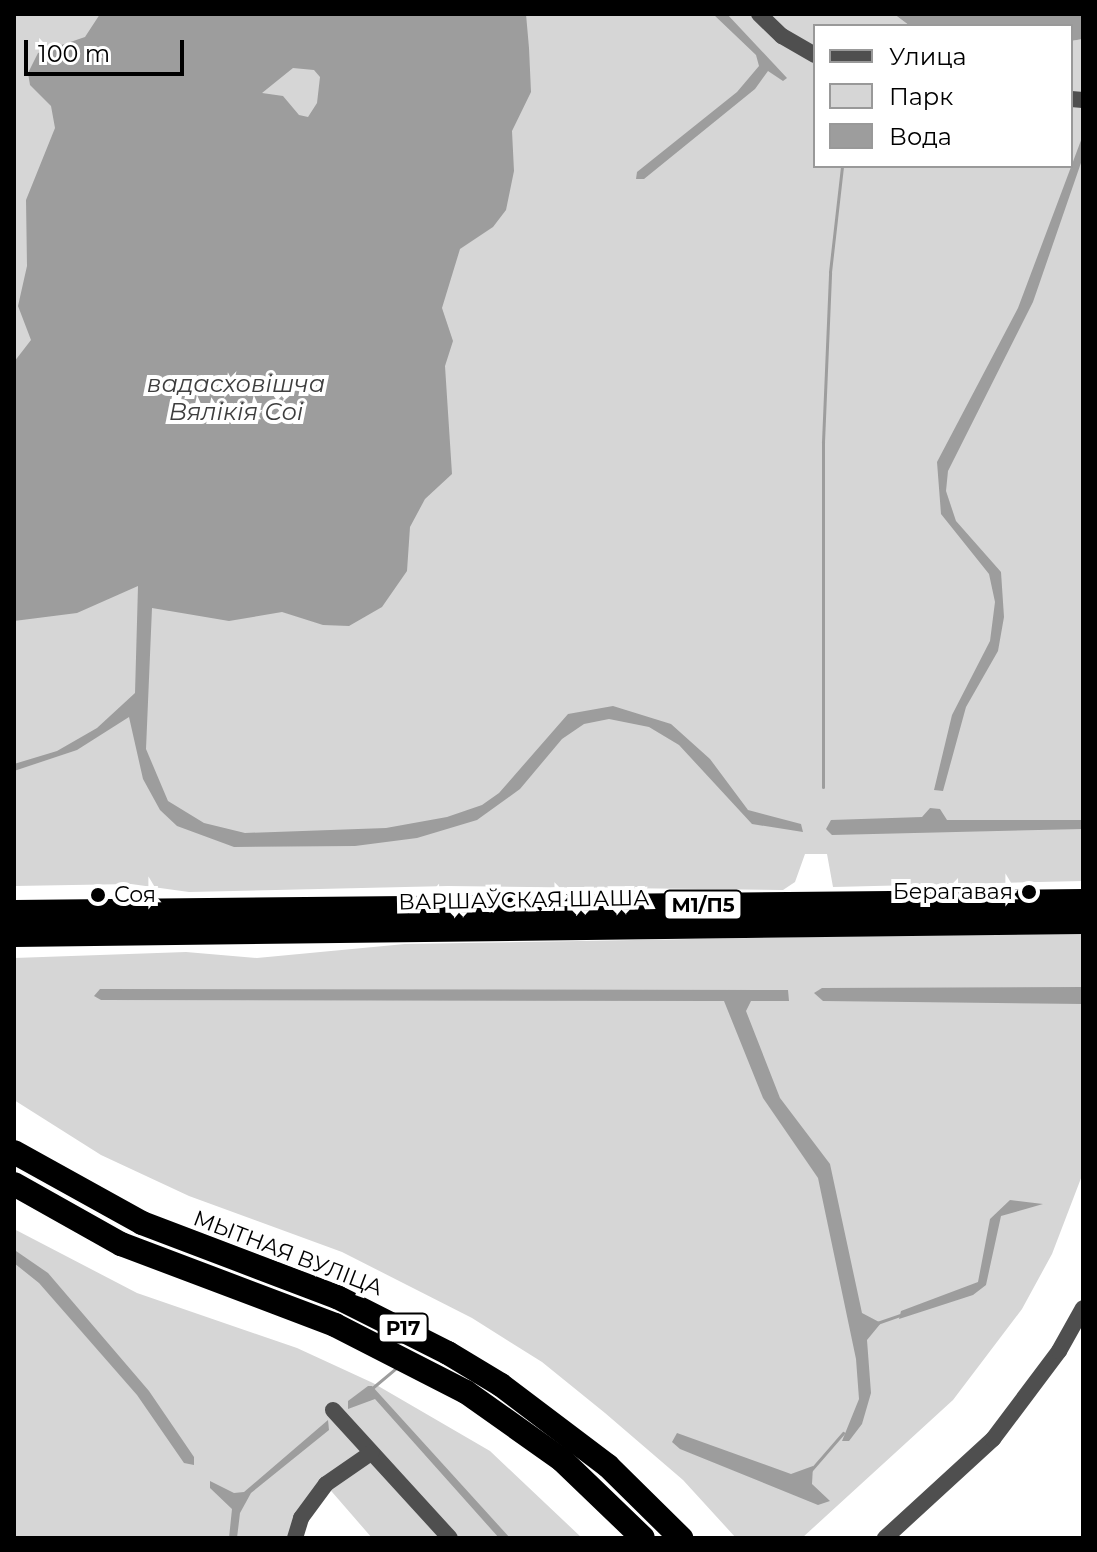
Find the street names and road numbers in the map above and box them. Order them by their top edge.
street label: ВАРШАЎСКАЯ ШАША [398,885,650,915]
road number: М1/П5 [663,889,743,921]
street label: МЫТНАЯ ВУЛІЦА [190,1205,386,1301]
road number: Р17 [377,1312,429,1344]

